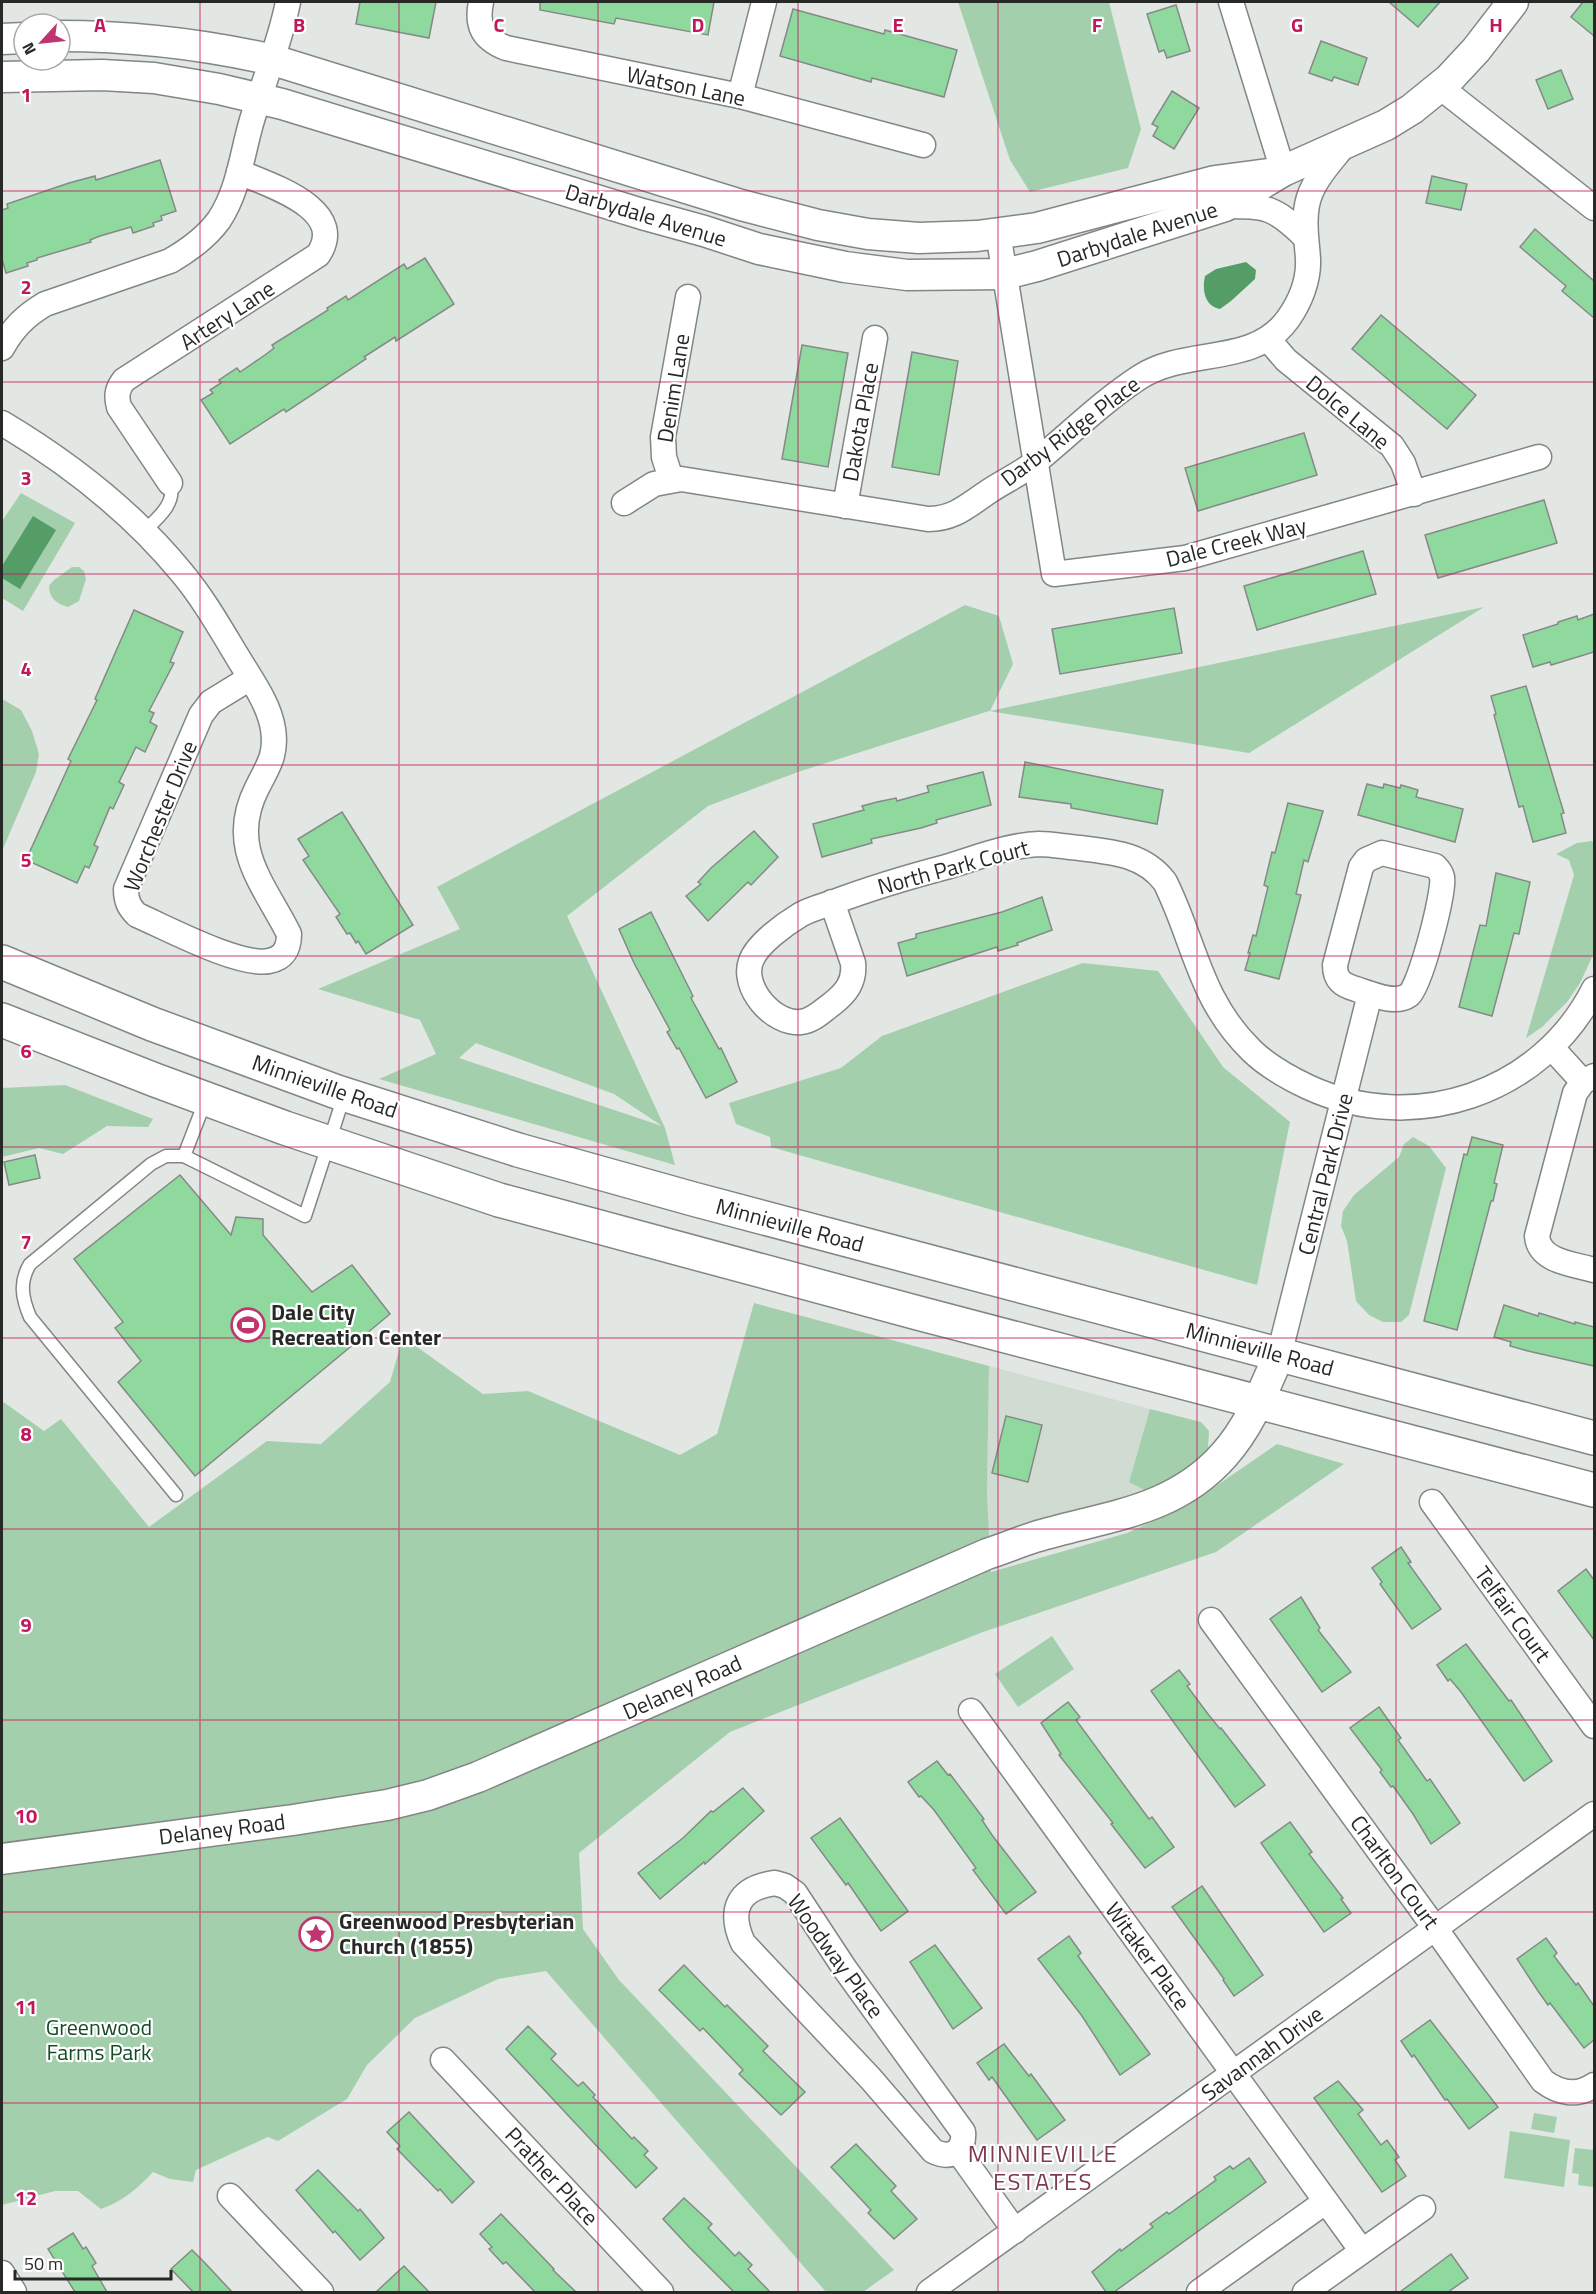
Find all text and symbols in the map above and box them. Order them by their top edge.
text: A [94,9,106,40]
text: B [293,9,305,40]
text: C [494,9,505,40]
text: D [692,9,704,40]
text: E [892,9,904,40]
text: F [1092,9,1103,40]
text: G [1291,9,1303,40]
text: H [1489,9,1503,40]
north arrow [12,12,72,72]
text: N [15,38,42,59]
street label: Watson Lane [623,57,749,115]
text: 1 [20,79,32,110]
street label: Darbydale Avenue [561,174,731,256]
street label: Darbydale Avenue [1052,192,1222,276]
text: 2 [20,271,32,302]
street label: Artery Lane [173,272,281,358]
street label: Denim Lane [648,331,698,445]
street label: Dakota Place [833,360,887,484]
street label: Darby Ridge Place [993,367,1147,495]
street label: Dolce Lane [1298,367,1398,457]
text: 3 [20,462,32,493]
street label: Dale Creek Way [1162,508,1310,576]
text: 4 [20,653,32,684]
street label: Worchester Drive [114,735,206,897]
street label: North Park Court [873,830,1033,904]
text: 5 [20,844,32,875]
text: 6 [20,1035,32,1066]
street label: Minnieville Road [248,1045,402,1127]
street label: Central Park Drive [1288,1089,1362,1259]
street label: Minnieville Road [712,1189,868,1261]
text: 7 [20,1226,32,1257]
place label: Dale City Recreation Center [271,1295,441,1354]
sports icon: Dale City Recreation Center [230,1307,266,1343]
street label: Minnieville Road [1182,1313,1338,1385]
text: 8 [20,1418,32,1449]
street label: Telfair Court [1466,1559,1560,1669]
text: 9 [20,1609,32,1640]
street label: Delaney Road [617,1646,747,1728]
text: 10 [15,1800,37,1831]
street label: Delaney Road [157,1804,287,1854]
street label: Charlton Court [1342,1808,1448,1936]
street label: Woodway Place [779,1887,893,2025]
street label: Witaker Place [1097,1895,1199,2017]
place label: Greenwood Presbyterian Church (1855) [339,1904,575,1963]
place icon: Greenwood Presbyterian Church (1855) [298,1916,334,1952]
text: 11 [15,1991,37,2022]
street label: Savannah Drive [1194,1997,1330,2109]
park label: Greenwood Farms Park [46,2010,152,2069]
street label: Prather Place [497,2119,607,2233]
district label: MINNIEVILLE ESTATES [968,2135,1118,2199]
text: 12 [15,2182,37,2213]
scale bar [15,2243,171,2281]
text: 50 m [24,2250,63,2277]

